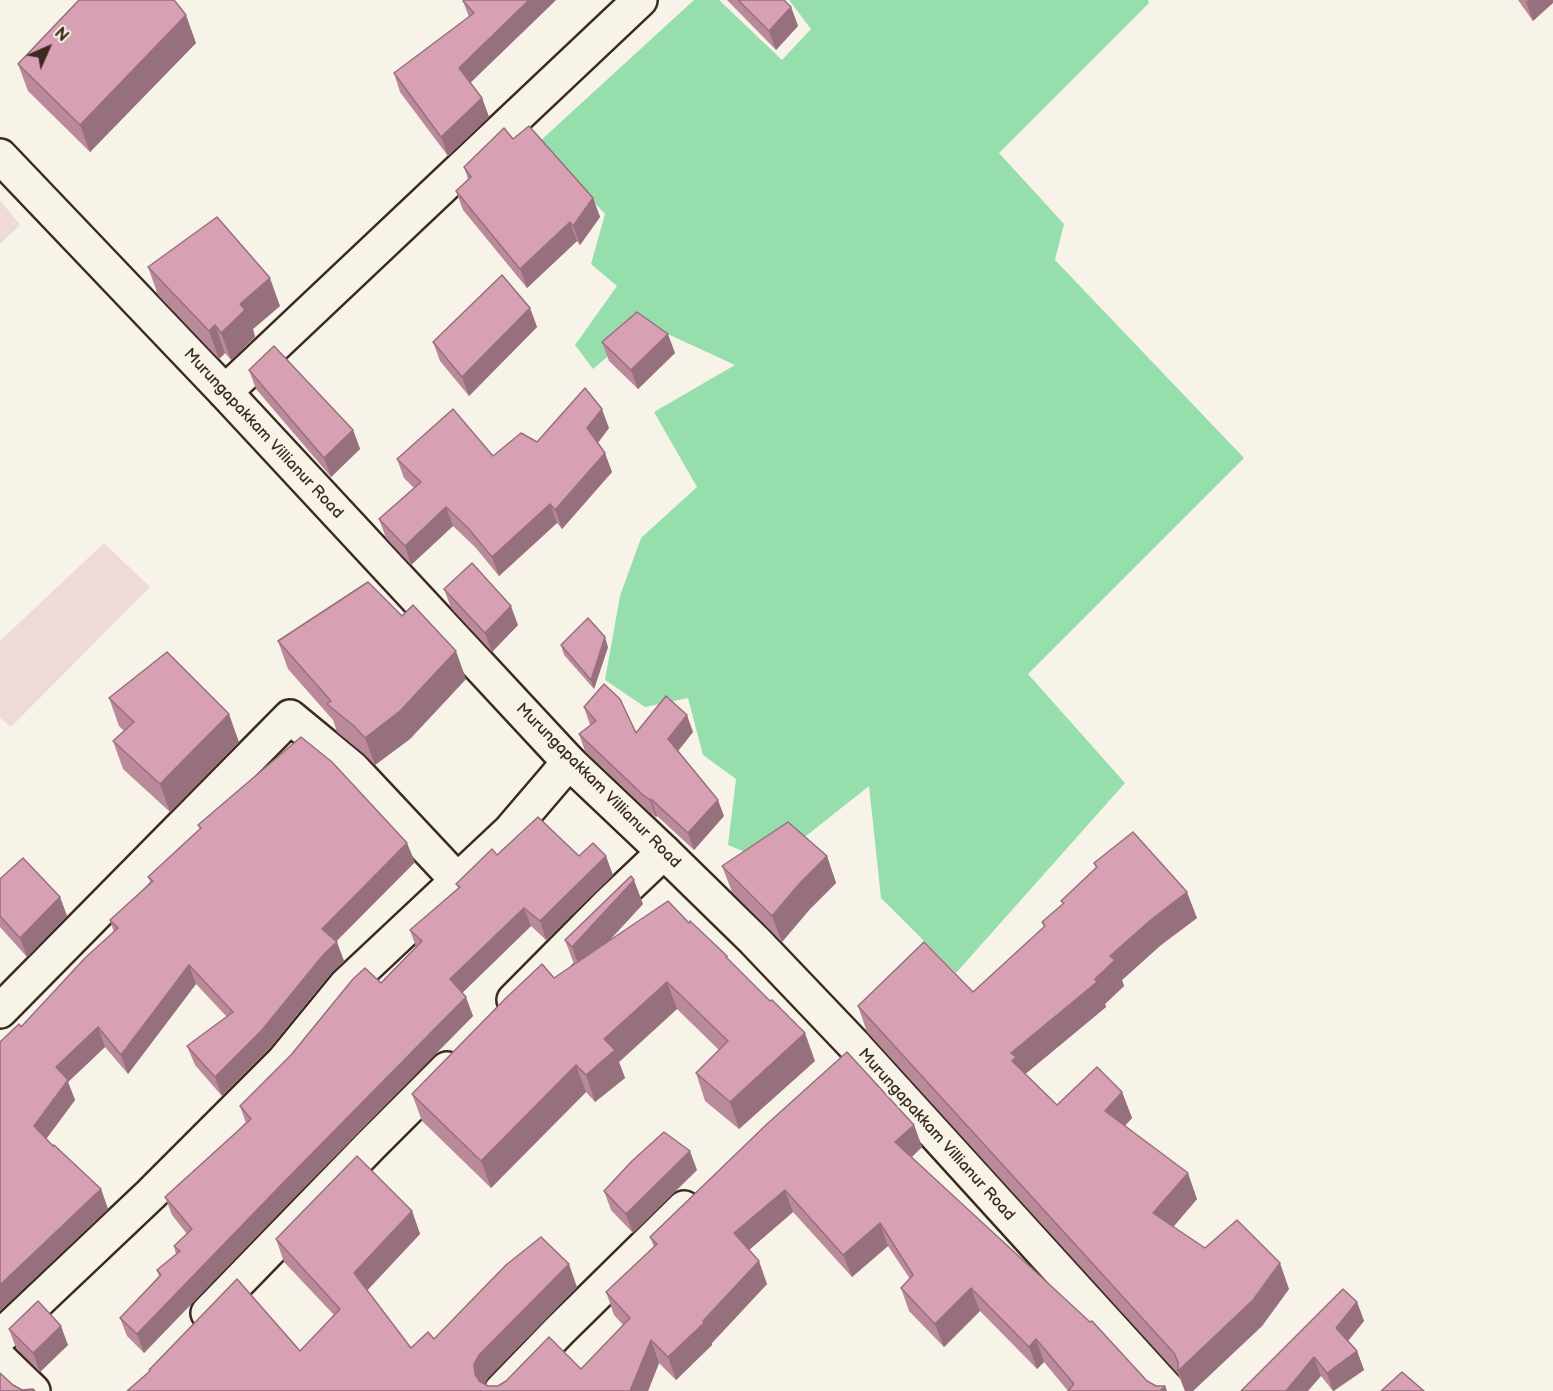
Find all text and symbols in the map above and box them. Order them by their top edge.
north arrow [18,18,78,78]
text: N [50,24,72,46]
street label: Murungapakkam Villianur Road [179,345,347,523]
street label: Murungapakkam Villianur Road [512,700,684,872]
street label: Murungapakkam Villianur Road [853,1045,1019,1225]

